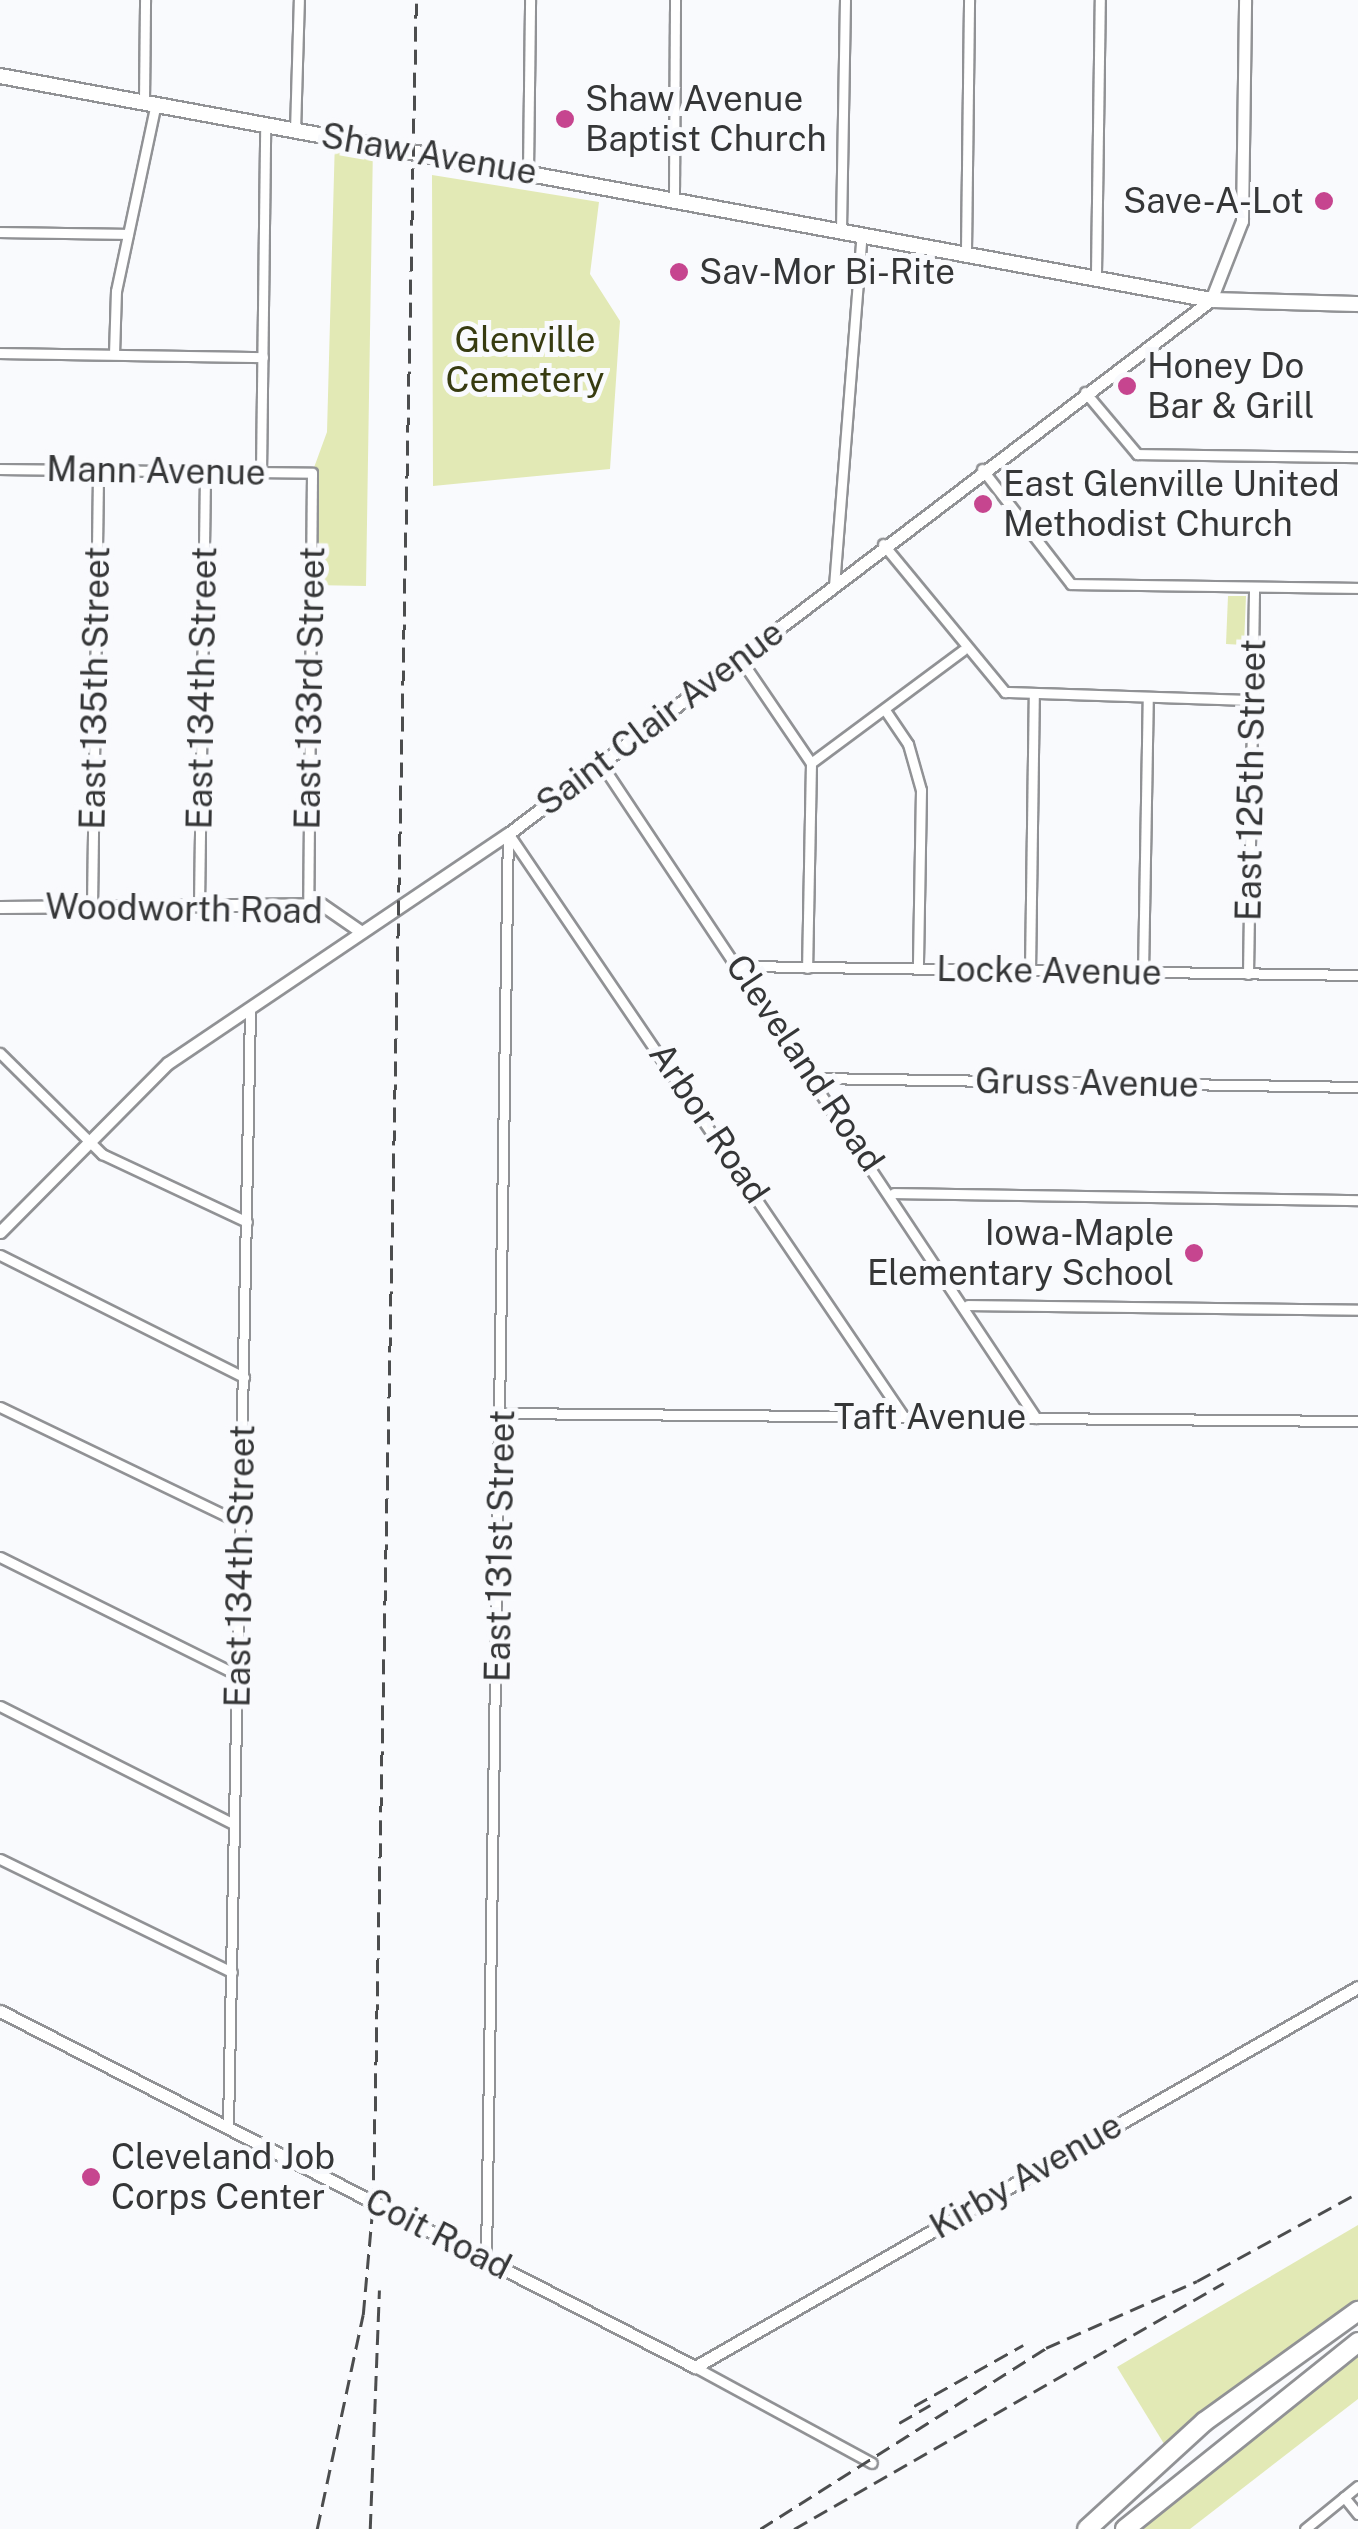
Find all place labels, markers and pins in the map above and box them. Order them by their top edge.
place label: Shaw Avenue Baptist Church [585,78,827,160]
marker: Shaw Avenue Baptist Church [554,108,576,130]
place label: Save-A-Lot [1123,180,1304,222]
marker: Save-A-Lot [1313,190,1335,212]
place label: Sav-Mor Bi-Rite [699,251,955,293]
marker: Sav-Mor Bi-Rite [668,261,690,283]
place label: Honey Do Bar & Grill [1147,345,1314,427]
marker: Honey Do Bar & Grill [1116,375,1138,397]
place label: East Glenville United Methodist Church [1003,463,1340,545]
marker: East Glenville United Methodist Church [972,493,994,515]
place label: Iowa-Maple Elementary School [867,1212,1174,1294]
marker: Iowa-Maple Elementary School [1183,1242,1205,1264]
place label: Cleveland Job Corps Center [111,2136,335,2218]
marker: Cleveland Job Corps Center [80,2166,102,2188]

